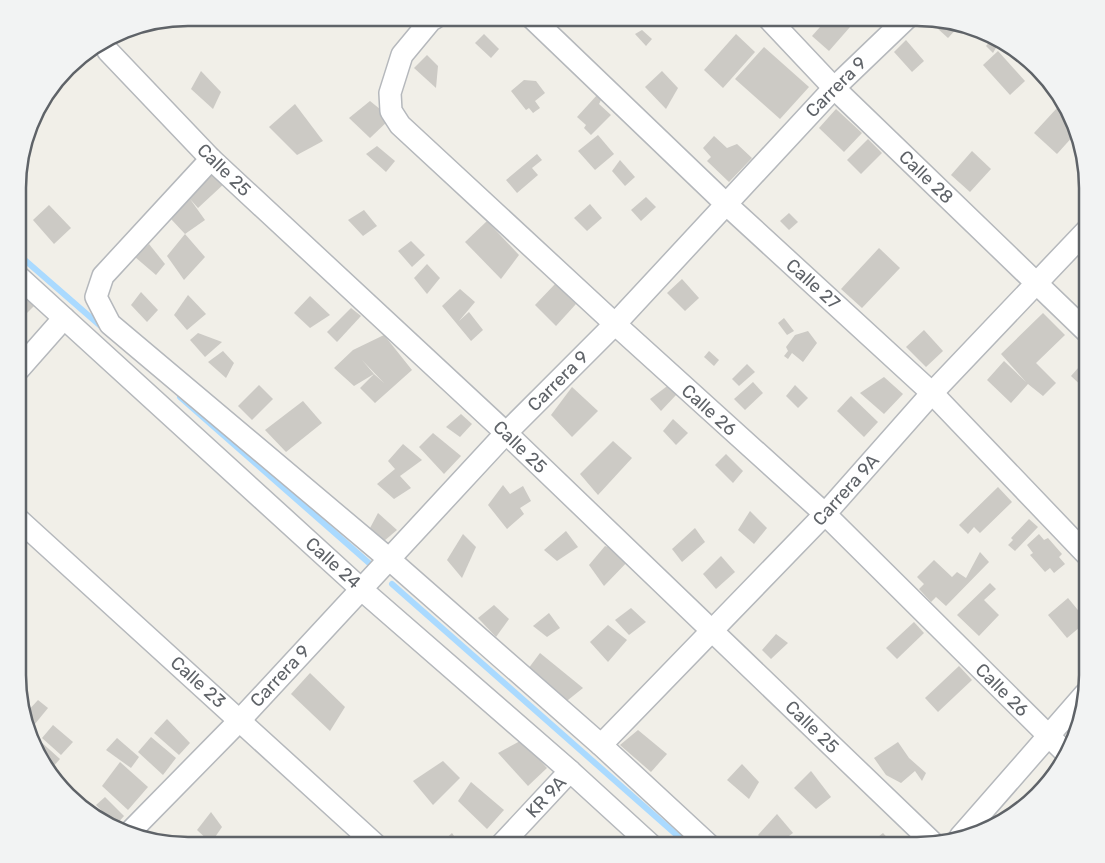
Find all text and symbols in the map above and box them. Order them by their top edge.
street label: Carrera 9 [801,52,871,122]
street label: Calle 25 [192,139,256,201]
street label: Calle 28 [894,146,958,208]
street label: Calle 27 [781,254,845,314]
street label: Carrera 9 [523,346,593,416]
street label: Calle 26 [677,380,741,441]
street label: Calle 25 [488,416,552,478]
street label: Carrera 9A [808,450,884,530]
street label: Calle 24 [301,532,365,594]
street label: Carrera 9 [246,640,314,712]
street label: Calle 23 [166,652,230,712]
street label: Calle 26 [971,659,1033,721]
street label: Calle 25 [780,696,844,758]
street label: KR 9A [521,772,571,822]

